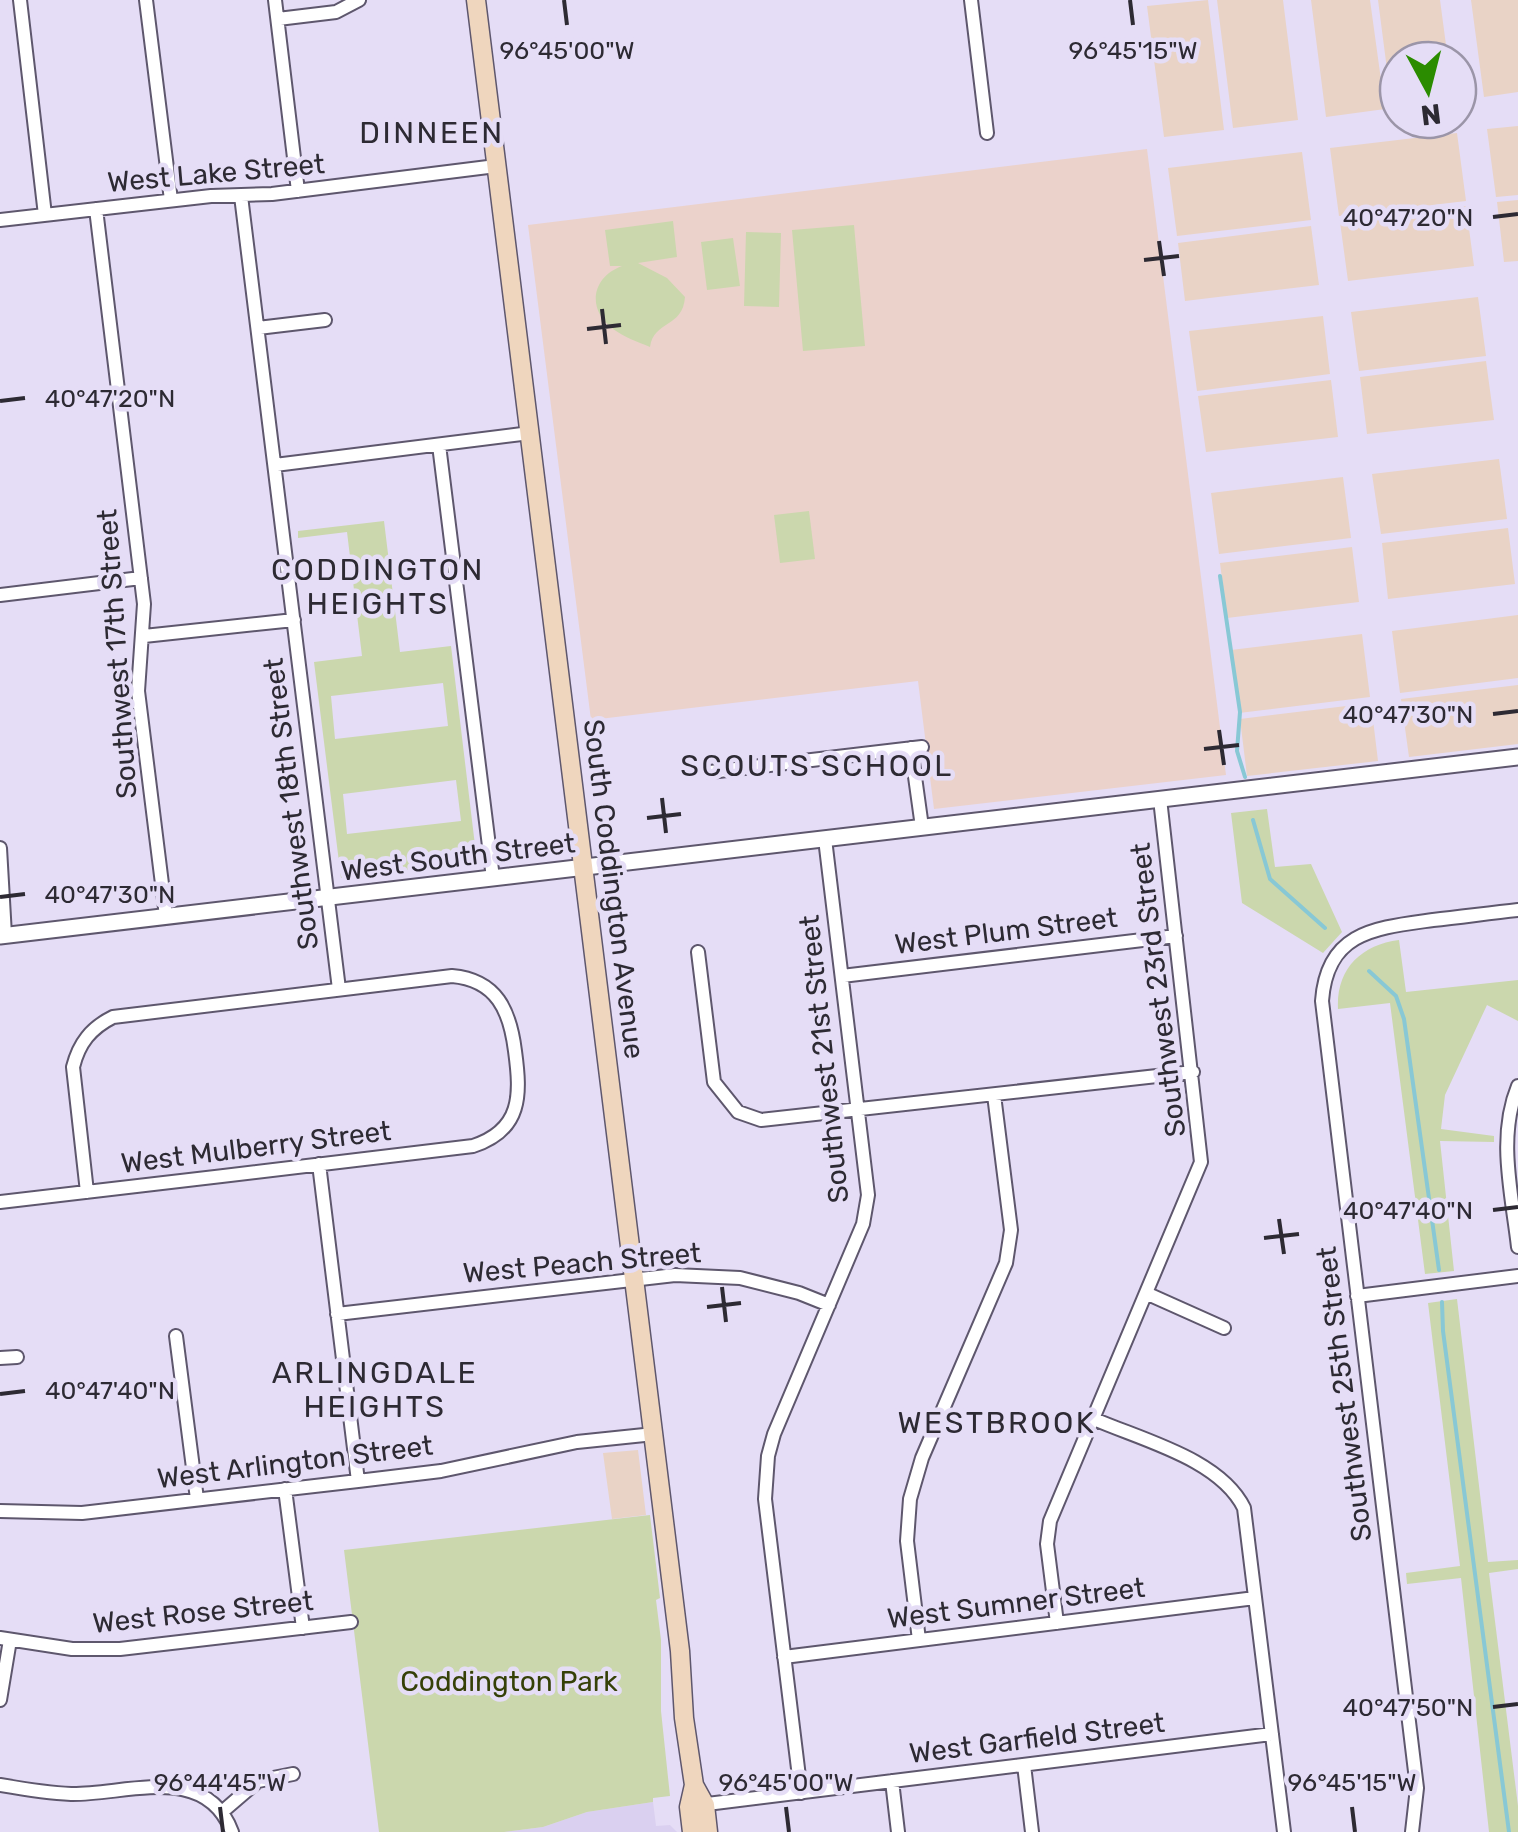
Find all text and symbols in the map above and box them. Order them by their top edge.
text: 96°45'00"W [499,36,635,65]
text: 96°45'15"W [1068,36,1198,65]
north arrow [1378,40,1478,140]
text: N [1419,97,1443,132]
district label: DINNEEN [359,115,505,151]
street label: West Lake Street [106,147,326,199]
text: 40°47'20"N [1343,203,1473,232]
text: 40°47'20"N [45,384,175,413]
street label: Southwest 17th Street [90,508,144,800]
district label: CODDINGTON HEIGHTS [271,552,485,622]
street label: Southwest 18th Street [257,656,325,952]
text: 40°47'30"N [1342,700,1474,729]
street label: South Coddington Avenue [577,717,651,1061]
district label: SCOUTS SCHOOL [680,748,954,784]
street label: West South Street [339,826,577,888]
street label: Southwest 23rd Street [1124,841,1192,1139]
text: 40°47'30"N [44,880,176,909]
street label: West Plum Street [893,901,1119,961]
street label: Southwest 21st Street [792,913,856,1205]
street label: West Mulberry Street [119,1114,393,1180]
text: 40°47'40"N [1343,1196,1473,1225]
street label: West Peach Street [462,1236,702,1290]
street label: Southwest 25th Street [1310,1245,1378,1543]
district label: ARLINGDALE HEIGHTS [272,1355,478,1425]
text: 40°47'40"N [45,1376,175,1405]
district label: WESTBROOK [898,1405,1096,1441]
street label: West Arlington Street [155,1429,435,1495]
street label: West Sumner Street [885,1571,1147,1635]
street label: West Rose Street [91,1584,315,1640]
park label: Coddington Park [400,1665,618,1698]
text: 40°47'50"N [1343,1693,1473,1722]
street label: West Garfield Street [907,1706,1167,1770]
text: 96°44'45"W [154,1768,286,1797]
text: 96°45'00"W [718,1768,854,1797]
text: 96°45'15"W [1287,1768,1417,1797]

